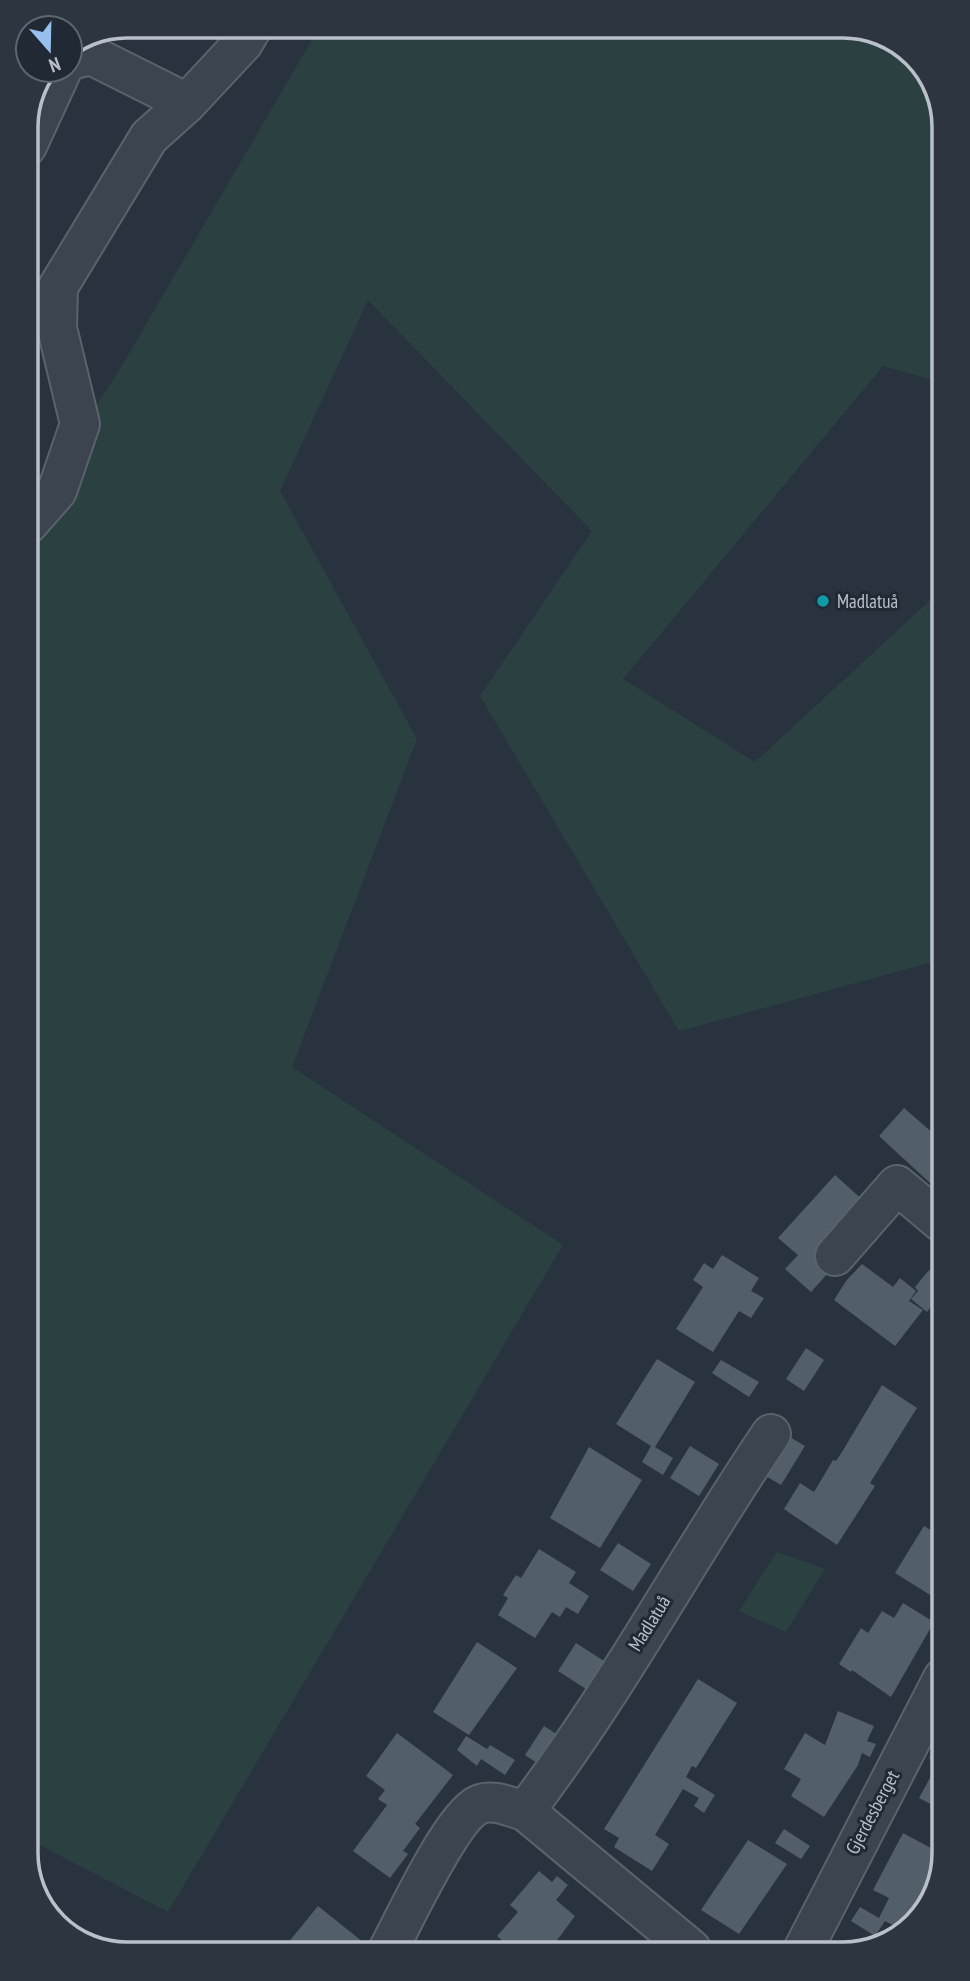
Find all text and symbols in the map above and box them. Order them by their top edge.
north arrow [14,14,84,84]
text: N [46,52,64,78]
place label: Madlatuå [837,589,898,613]
marker: Madlatuå [815,593,831,609]
street label: Madlatuå [623,1591,675,1655]
street label: Gjerdesberget [840,1765,904,1858]

